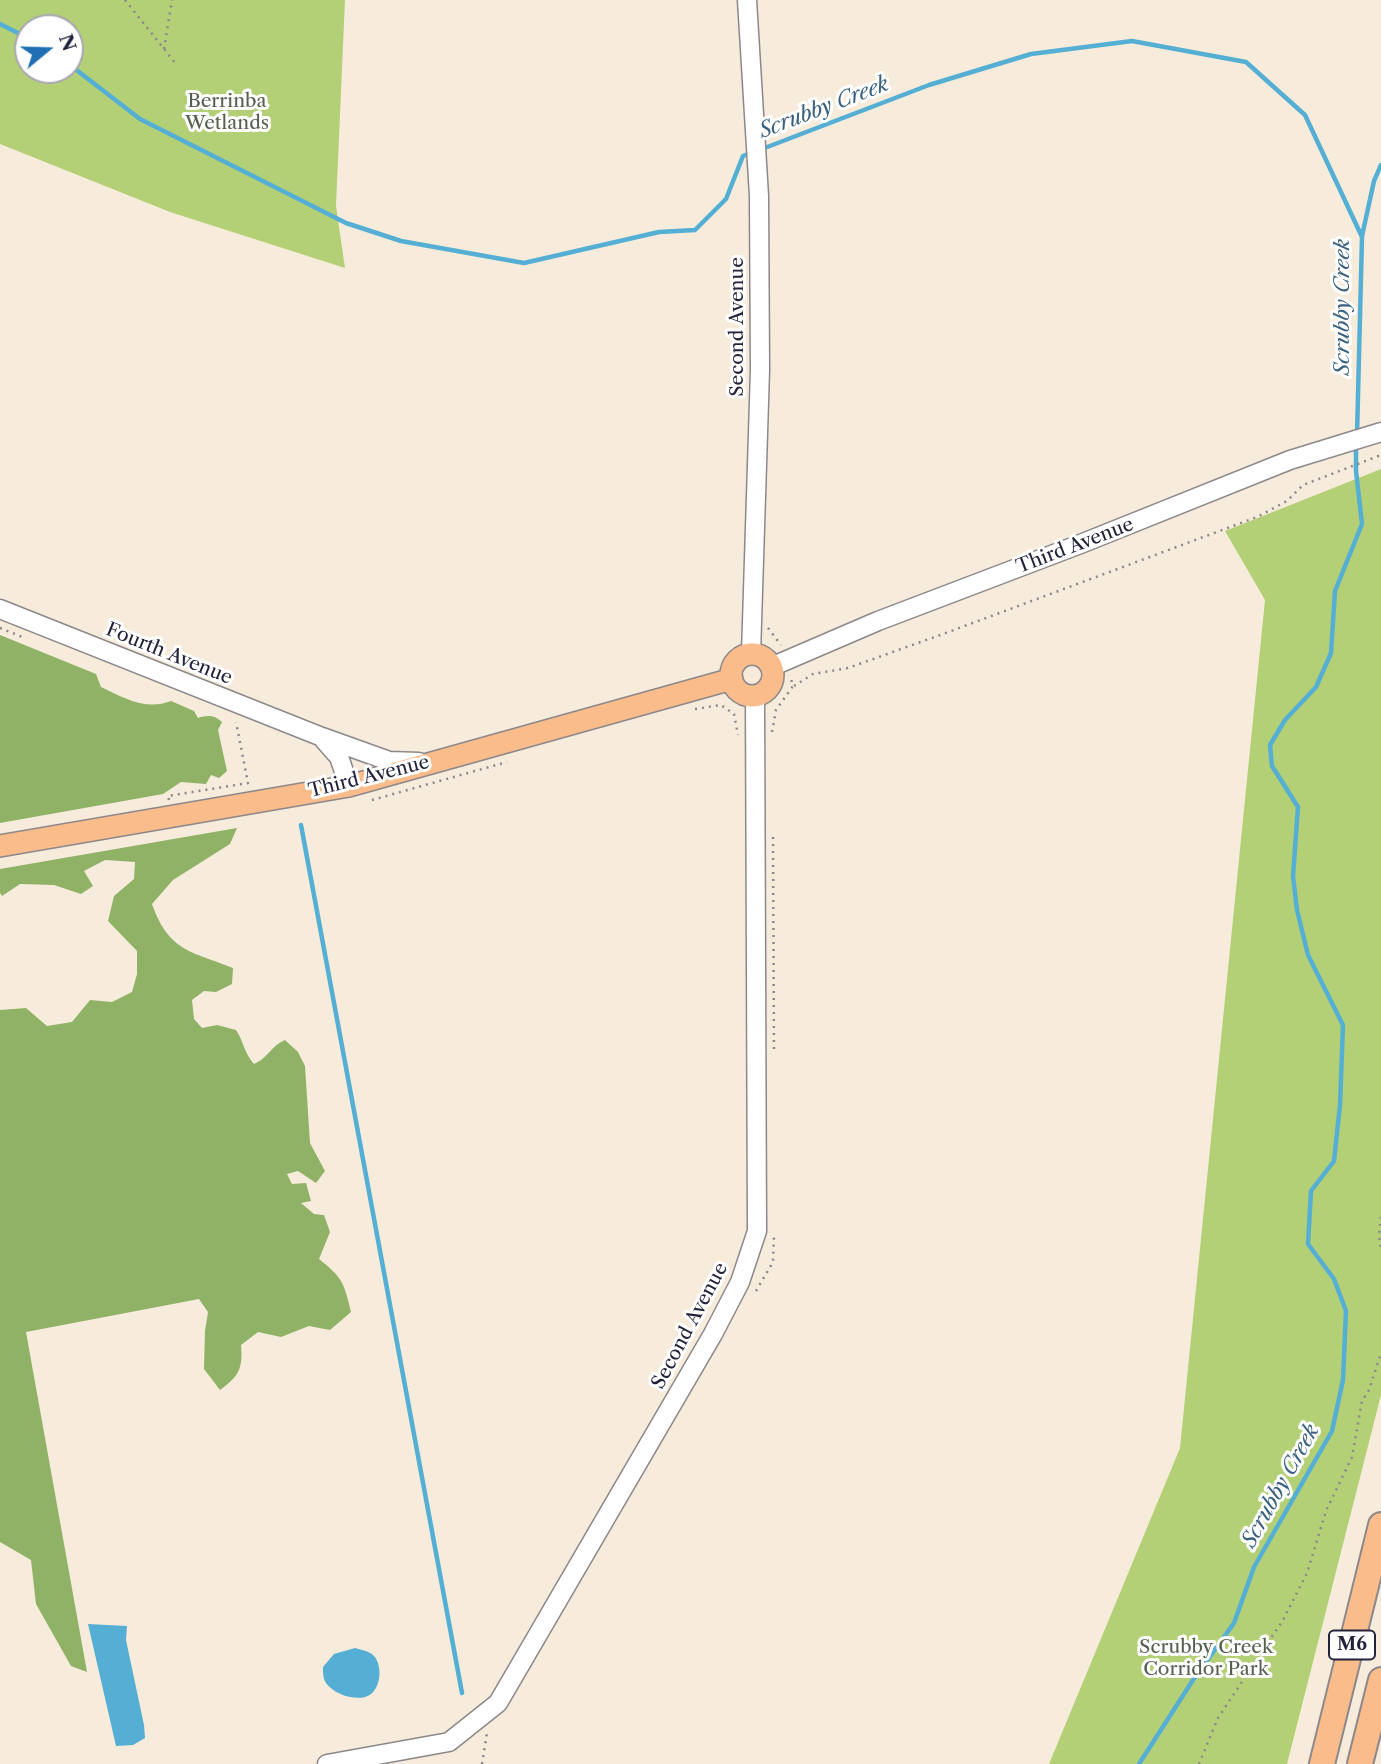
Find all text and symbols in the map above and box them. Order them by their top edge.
north arrow [14,14,84,84]
text: N [54,31,81,54]
water label: Scrubby Creek [756,72,892,144]
park label: Berrinba Wetlands [185,91,269,135]
water label: Scrubby Creek [1330,239,1356,375]
street label: Second Avenue [727,257,749,397]
street label: Third Avenue [1013,513,1137,579]
street label: Fourth Avenue [103,618,235,690]
street label: Third Avenue [306,751,432,803]
street label: Second Avenue [647,1259,733,1393]
water label: Scrubby Creek [1237,1420,1325,1552]
road number: M6 [1329,1630,1375,1660]
park label: Scrubby Creek Corridor Park [1139,1637,1273,1681]

